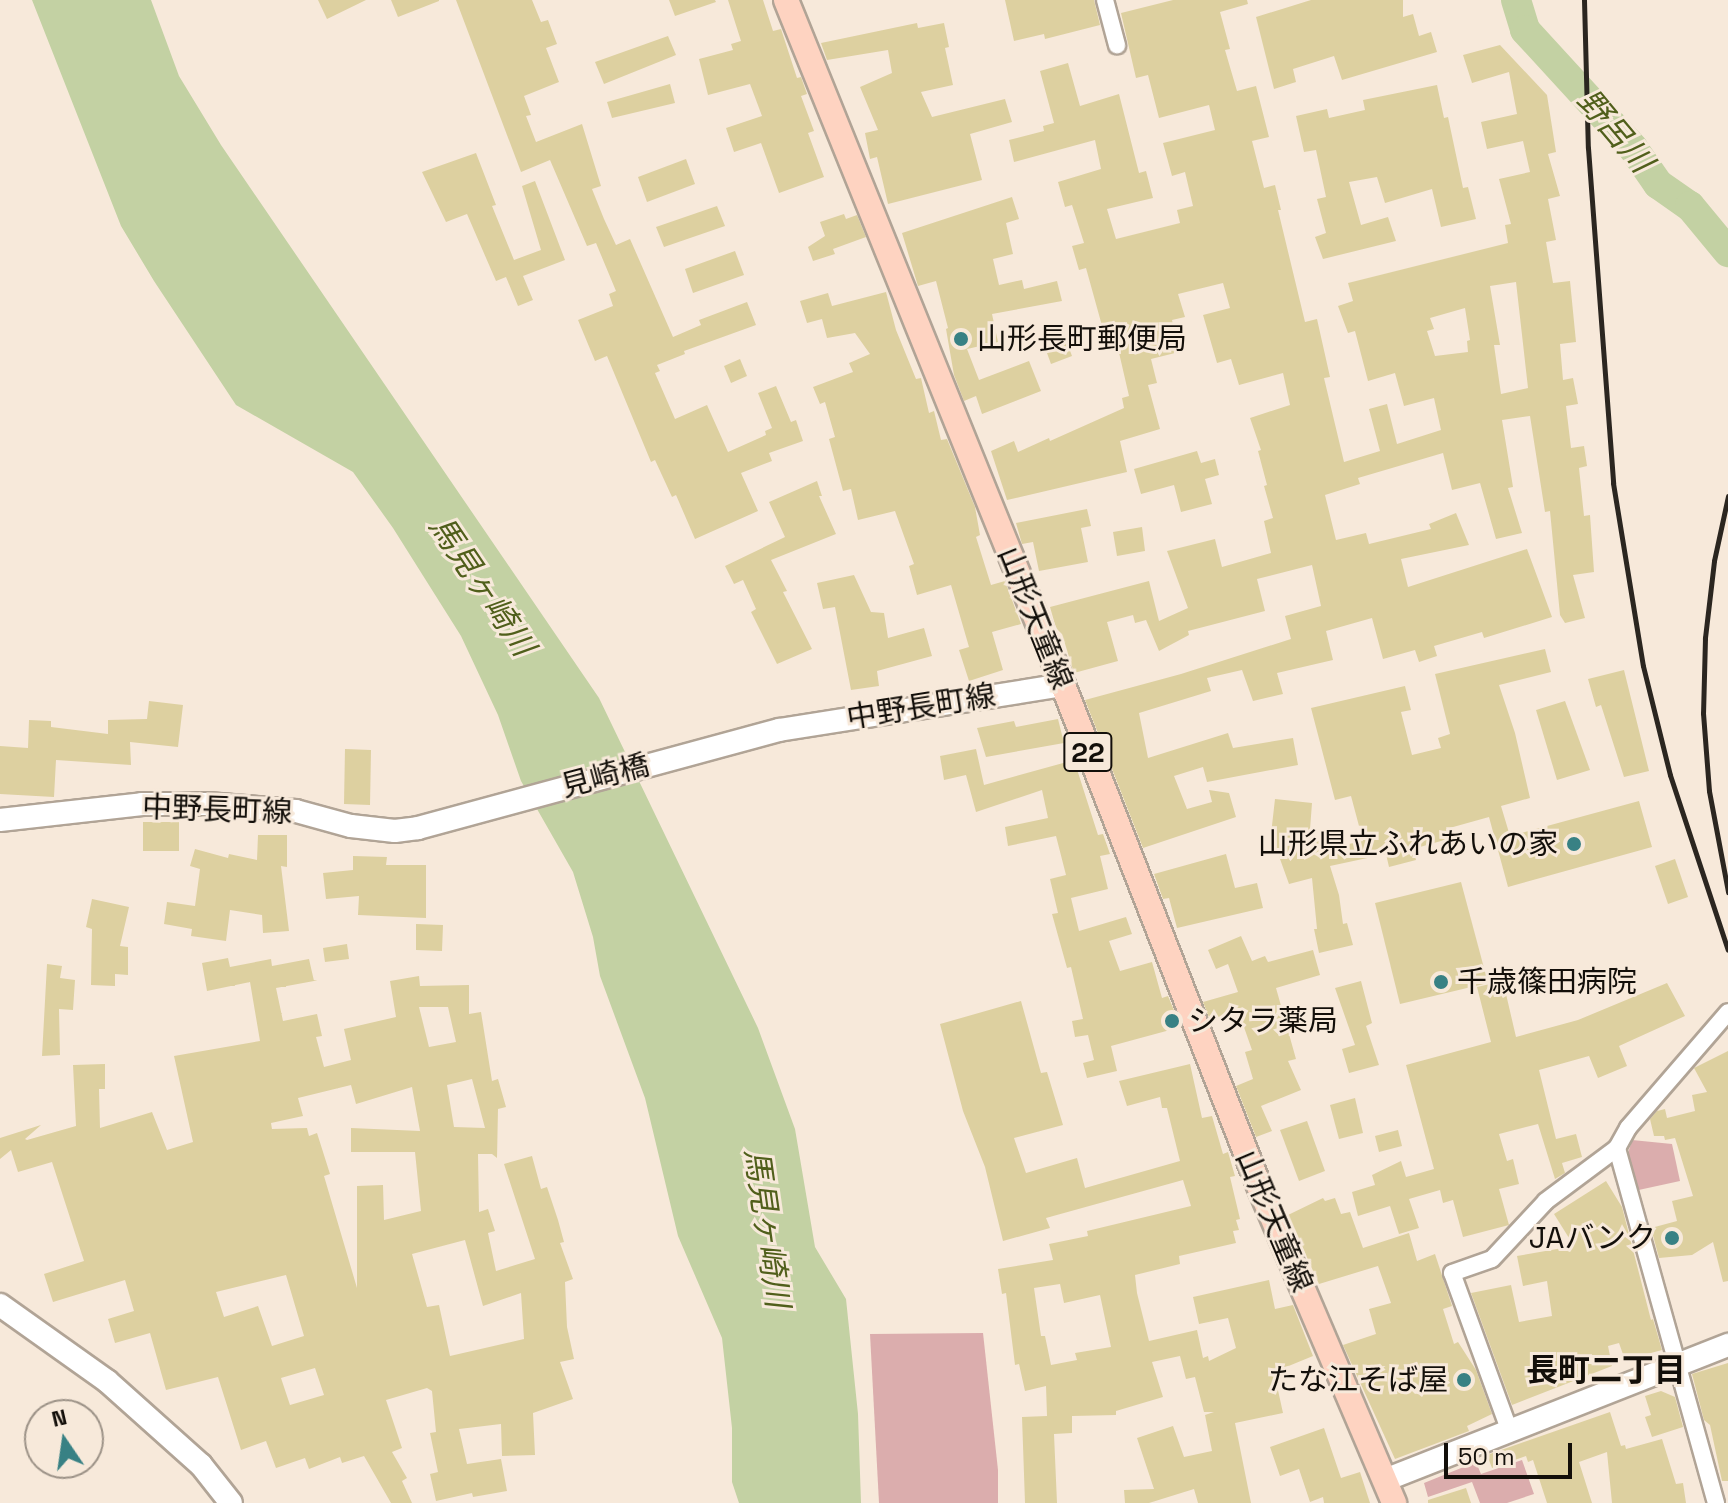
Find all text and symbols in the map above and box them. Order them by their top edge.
water label: 野呂川 [1569,82,1661,180]
place label: 山形長町郵便局 [977,321,1187,357]
marker: 山形長町郵便局 [952,330,970,348]
water label: 馬見ヶ崎川 [421,509,543,663]
street label: 山形天童線 [990,542,1080,694]
street label: 中野長町線 [844,677,998,737]
road number: 22 [1062,728,1114,776]
street label: 見崎橋 [557,747,653,805]
street label: 中野長町線 [141,789,293,831]
place label: 山形県立ふれあいの家 [1258,826,1558,862]
marker: 山形県立ふれあいの家 [1565,835,1583,853]
place label: 千歳篠田病院 [1457,964,1637,1000]
marker: 千歳篠田病院 [1432,973,1450,991]
place label: シタラ薬局 [1188,1003,1338,1039]
marker: シタラ薬局 [1163,1012,1181,1030]
street label: 山形天童線 [1228,1145,1320,1297]
water label: 馬見ヶ崎川 [737,1146,797,1310]
place label: JAバンク [1530,1220,1656,1256]
marker: JAバンク [1663,1229,1681,1247]
district label: 長町二丁目 [1526,1351,1686,1389]
place label: たな江そば屋 [1268,1362,1448,1398]
marker: たな江そば屋 [1455,1371,1473,1389]
north arrow [24,1399,104,1479]
text: N [49,1402,69,1433]
scale bar [1448,1427,1576,1477]
text: 50 m [1458,1441,1515,1472]

